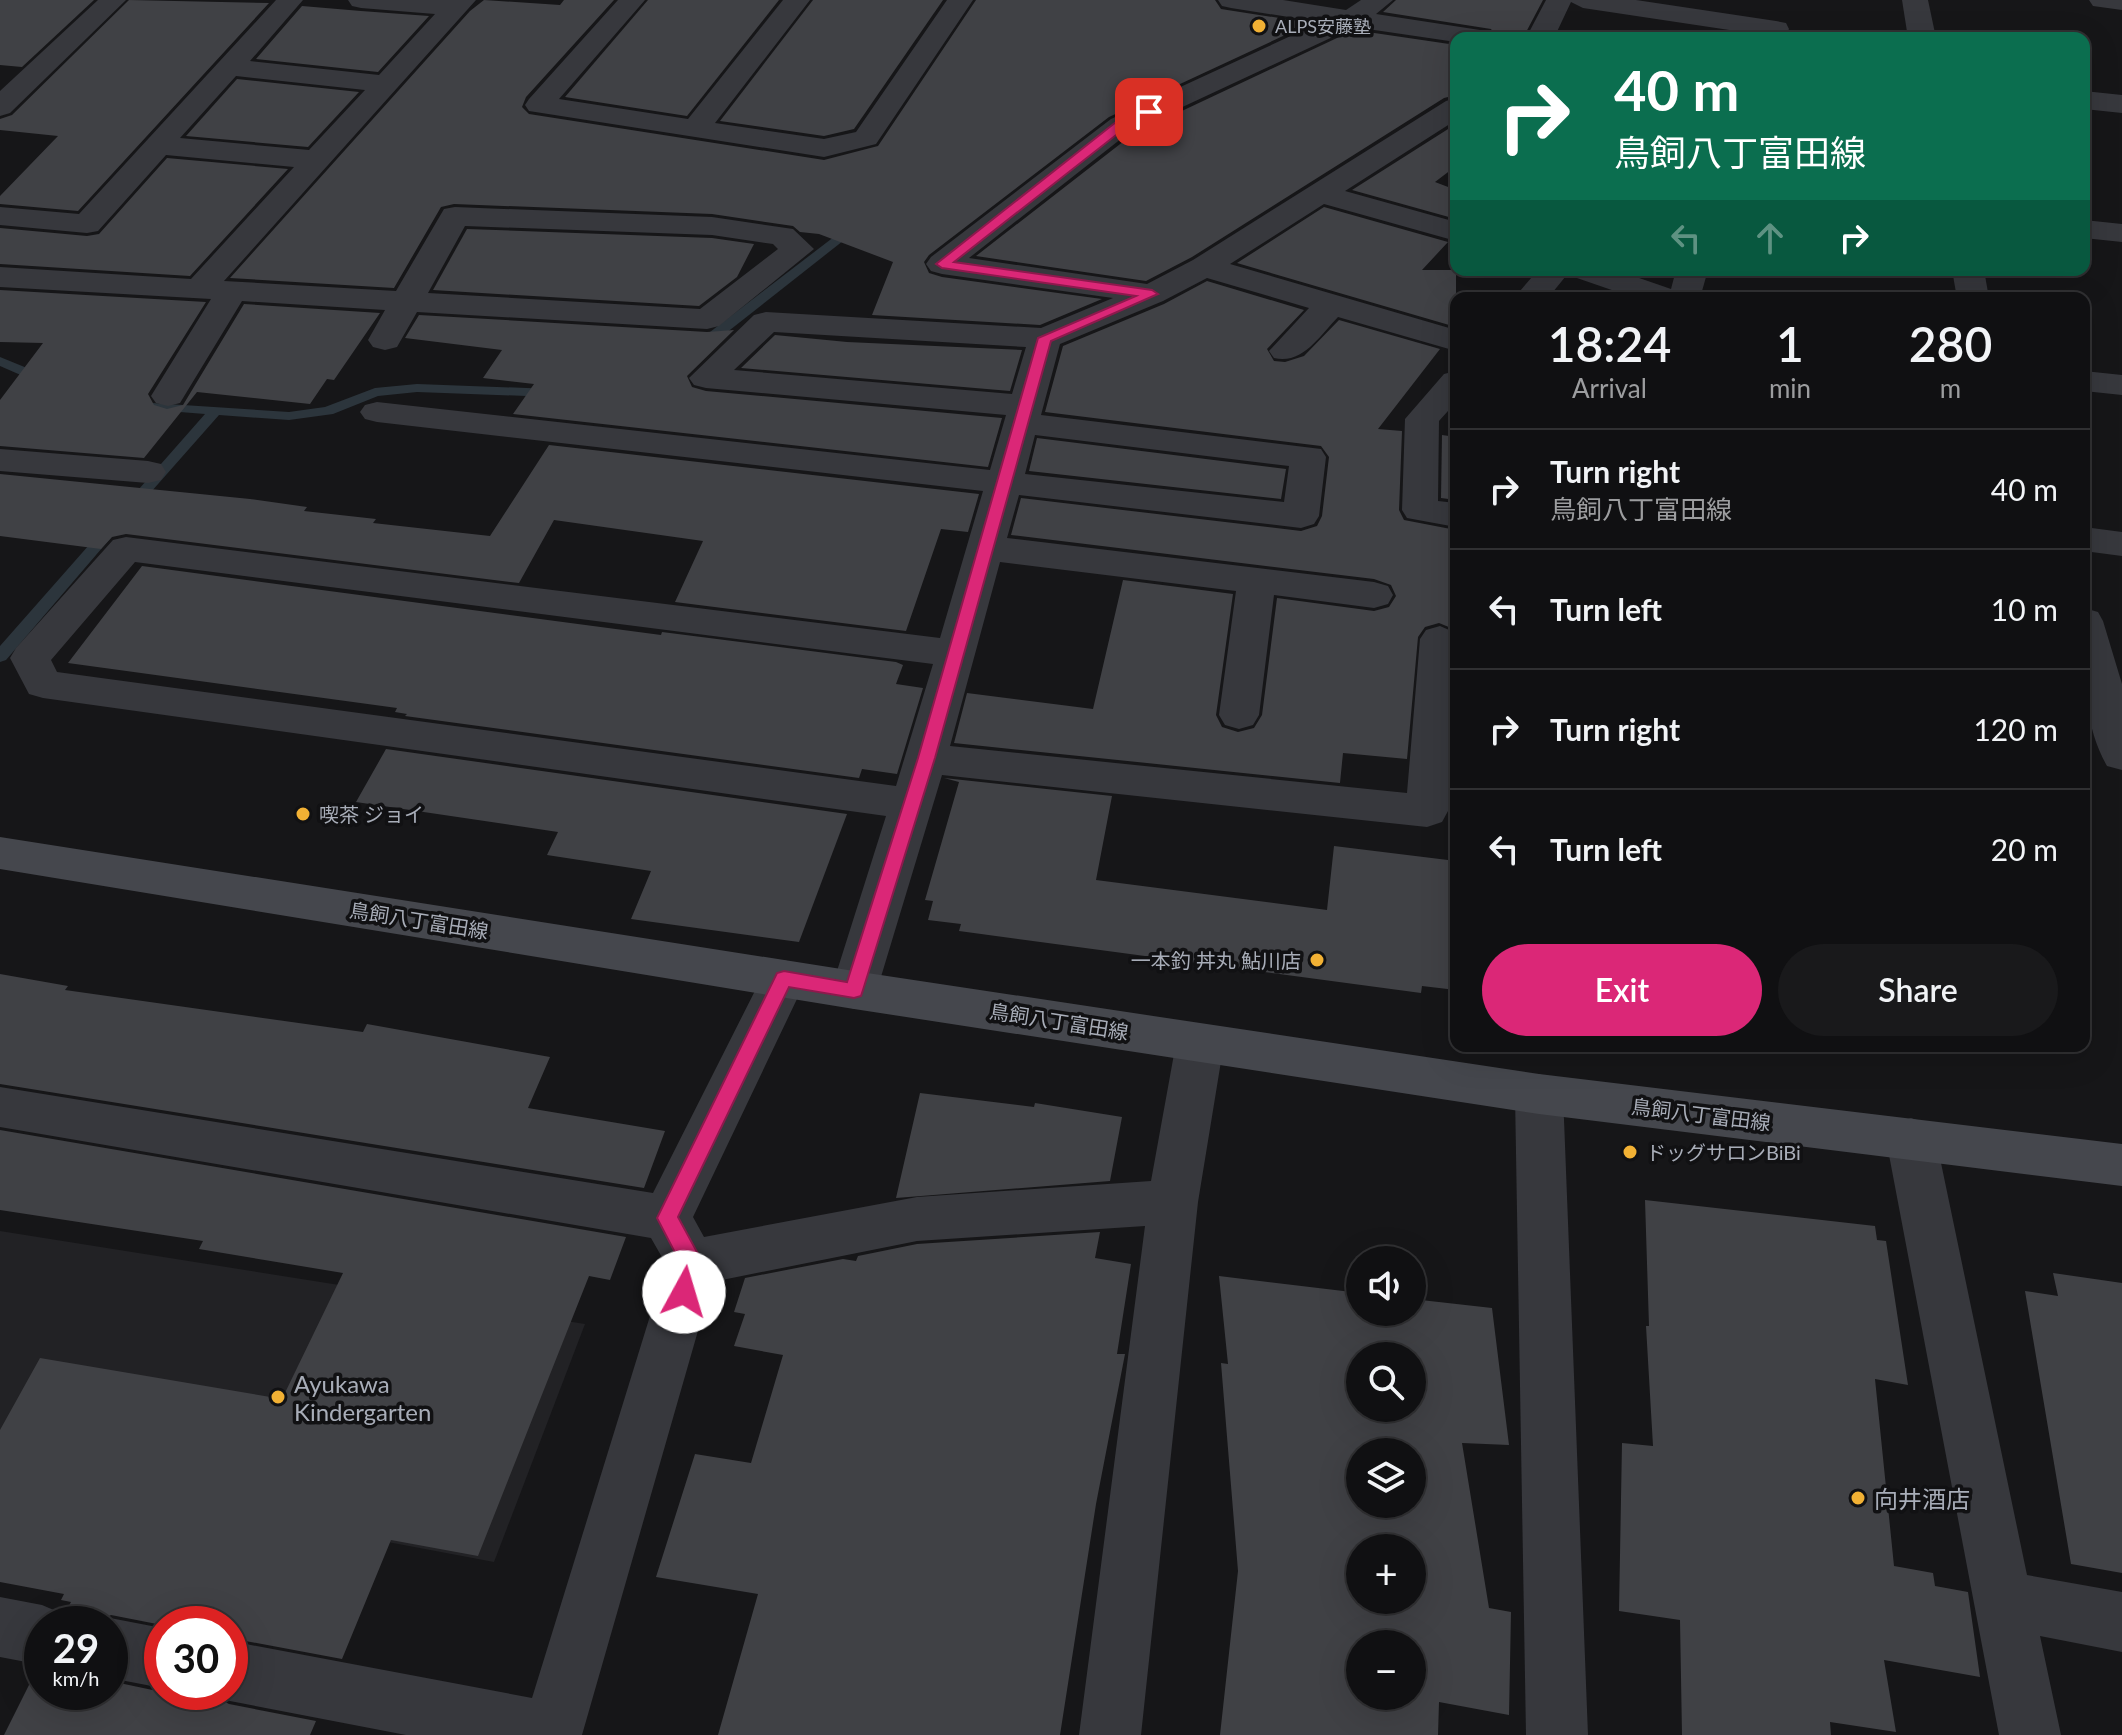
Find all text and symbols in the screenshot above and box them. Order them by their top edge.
place label: ALPS安藤塾 [1275,15,1371,37]
marker: ALPS安藤塾 [1250,17,1268,35]
text: 40 m [1614,56,1739,123]
icon: right [1482,64,1586,168]
pin [1115,78,1183,146]
icon: arrive [1127,90,1171,134]
text: 鳥飼八丁富田線 [1614,130,1866,174]
icon: left [1664,216,1708,260]
icon: ahead [1748,216,1792,260]
icon: right [1832,216,1876,260]
text: 18:24 [1548,315,1671,372]
text: 1 [1776,315,1804,372]
text: 280 [1909,315,1992,372]
text: Arrival [1572,372,1647,404]
text: min [1769,372,1811,404]
text: m [1940,372,1961,404]
text: Turn right [1550,453,1680,489]
icon: right [1482,467,1526,511]
text: 40 m [1991,471,2058,507]
text: 鳥飼八丁富田線 [1550,493,1732,525]
icon: left [1482,587,1526,631]
text: Turn left [1550,591,1662,627]
text: 10 m [1991,591,2058,627]
icon: right [1482,707,1526,751]
text: Turn right [1550,711,1680,747]
text: 120 m [1973,711,2058,747]
place label: 喫茶 ジョイ [319,802,424,826]
marker: 喫茶 ジョイ [294,805,312,823]
icon: left [1482,827,1526,871]
text: Turn left [1550,831,1662,867]
text: 20 m [1991,831,2058,867]
street label: 鳥飼八丁富田線 [348,897,490,943]
button: Exit [1482,944,1762,1036]
button: Share [1778,944,2058,1036]
place label: 一本釣 丼丸 鮎川店 [1131,948,1301,972]
marker: 一本釣 丼丸 鮎川店 [1308,951,1326,969]
street label: 鳥飼八丁富田線 [988,998,1130,1044]
street label: 鳥飼八丁富田線 [1630,1094,1772,1134]
place label: ドッグサロンBiBi [1646,1140,1801,1164]
marker: ドッグサロンBiBi [1621,1143,1639,1161]
map controls [1346,1246,1426,1710]
button: sound [1346,1246,1426,1326]
position arrow [642,1250,726,1334]
button: search [1346,1342,1426,1422]
place label: Ayukawa Kindergarten [294,1369,431,1426]
marker: Ayukawa Kindergarten [269,1388,287,1406]
button: layers [1346,1438,1426,1518]
place label: 向井酒店 [1874,1484,1970,1513]
marker: 向井酒店 [1849,1489,1867,1507]
button: + [1346,1534,1426,1614]
speed limit sign: 30 [144,1606,248,1710]
text: 29 [53,1624,99,1672]
button: − [1346,1630,1426,1710]
text: km/h [53,1666,99,1690]

